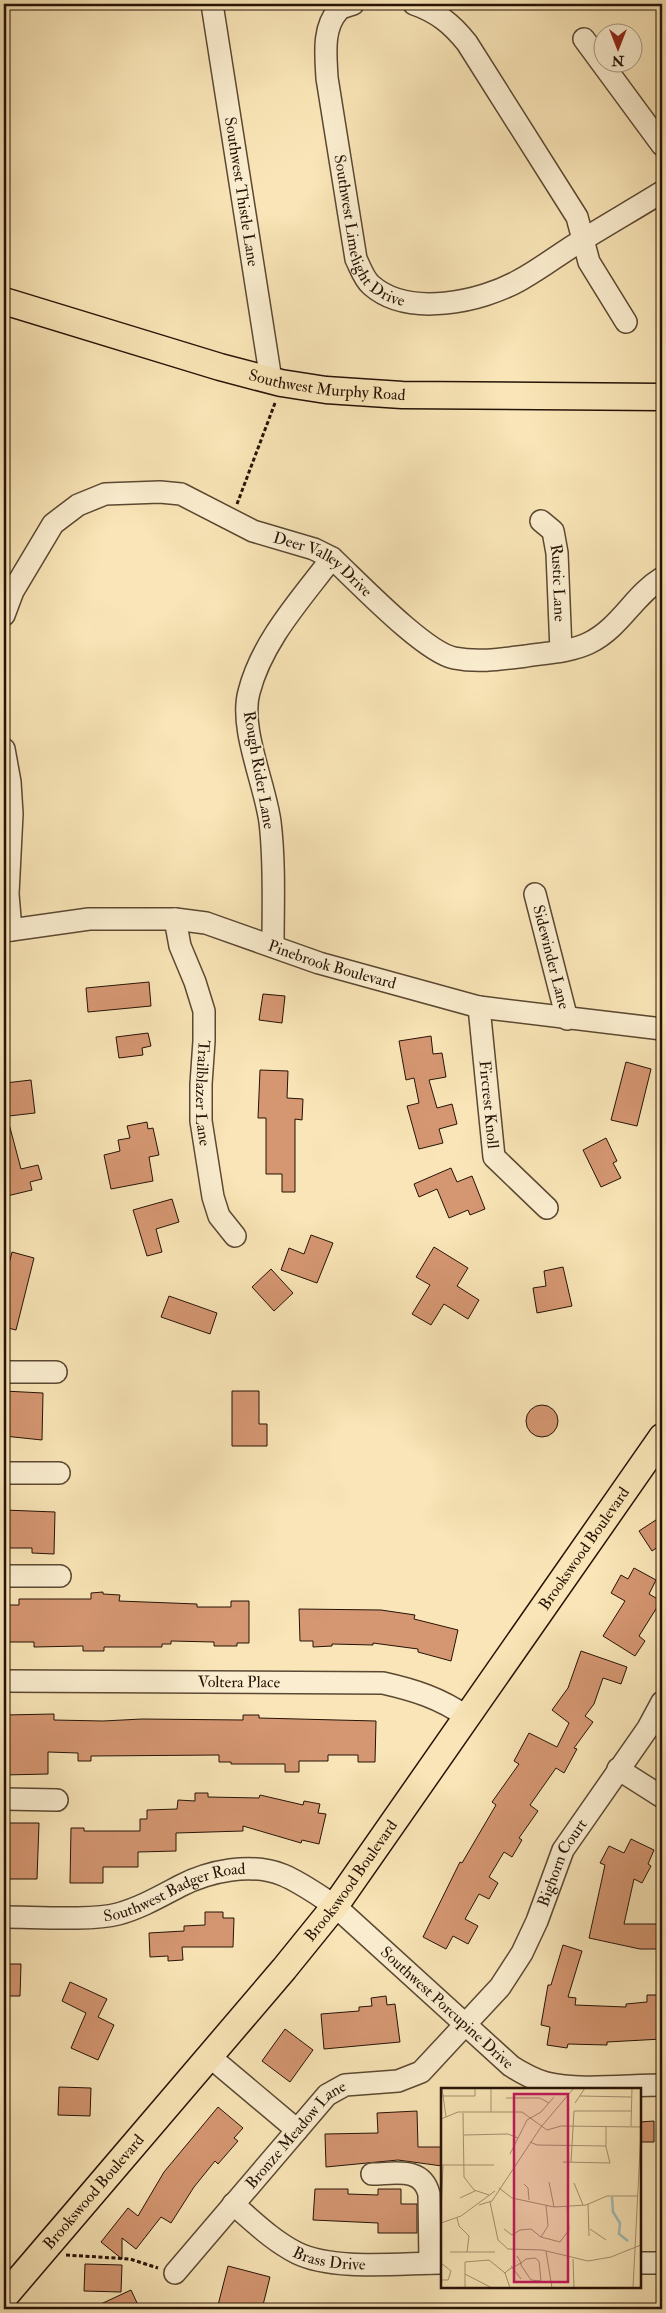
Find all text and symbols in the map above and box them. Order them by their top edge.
north arrow [594,22,644,72]
text: N [611,52,625,69]
street label: Southwest Thistle Lane [220,115,263,268]
street label: Southwest Limelight Drive [329,153,407,311]
street label: Southwest Murphy Road [246,365,406,405]
street label: Deer Valley Drive [271,528,376,601]
street label: Rustic Lane [546,543,570,622]
street label: Rough Rider Lane [239,709,279,831]
street label: Sidewinder Lane [528,903,574,1012]
street label: Pinebrook Boulevard [265,936,398,994]
street label: Trailblazer Lane [191,1039,215,1148]
street label: Fircrest Knoll [474,1060,503,1150]
street label: Brookswood Boulevard [534,1483,634,1614]
street label: Voltera Place [198,1672,281,1692]
street label: Bighorn Court [533,1815,592,1909]
street label: Brookswood Boulevard [300,1816,402,1946]
street label: Southwest Badger Road [102,1859,246,1926]
street label: Southwest Porcupine Drive [376,1942,518,2074]
street label: Bronze Meadow Lane [241,2076,350,2193]
inset map [441,2088,641,2288]
street label: Brookswood Boulevard [39,2130,149,2254]
street label: Brass Drive [289,2242,366,2275]

